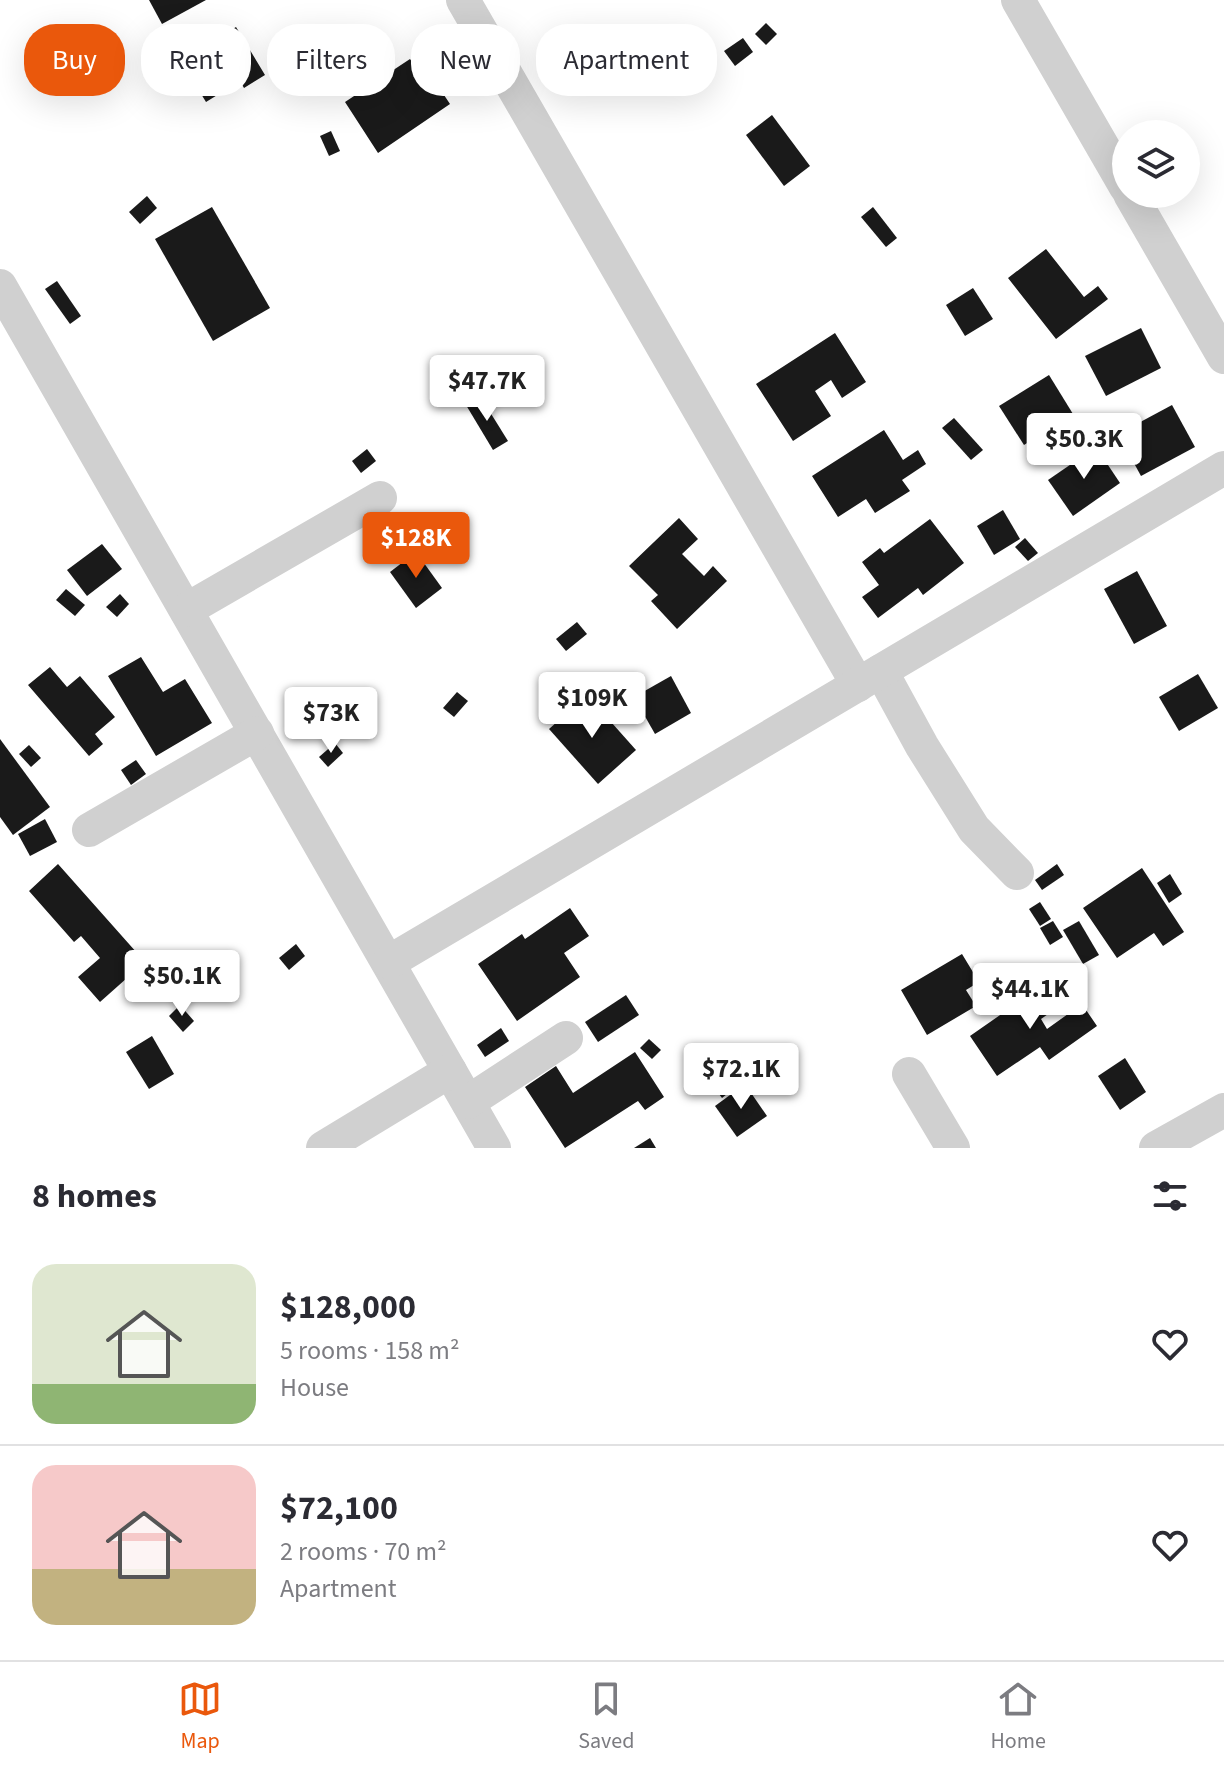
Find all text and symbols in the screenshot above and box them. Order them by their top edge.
chip: Buy [24,24,125,96]
chip: Rent [141,24,251,96]
chip: Filters [267,24,395,96]
chip: New [411,24,520,96]
chip: Apartment [536,24,717,96]
map controls [1112,120,1200,208]
button: layers [1112,120,1200,208]
pin: $47.7K [422,355,552,423]
text: $47.7K [448,362,526,399]
pin: $50.3K [1019,413,1149,481]
text: $50.3K [1045,420,1123,457]
pin: $128K [360,512,472,580]
text: $128K [381,519,451,556]
pin: $109K [536,672,648,740]
text: $109K [557,679,627,716]
pin: $73K [284,687,378,755]
text: $73K [302,694,360,731]
pin: $50.1K [117,950,247,1018]
text: $50.1K [143,957,221,994]
pin: $44.1K [965,963,1095,1031]
text: $44.1K [991,970,1069,1007]
pin: $72.1K [676,1043,806,1111]
text: $72.1K [702,1050,780,1087]
text: 8 homes [32,1172,157,1221]
icon: filters [1148,1174,1192,1218]
text: $128,000 [280,1283,416,1332]
icon: home [96,1296,192,1392]
icon: heart [1148,1322,1192,1366]
text: 5 rooms · 158 m² [280,1332,459,1369]
text: House [280,1369,349,1406]
text: $72,100 [280,1484,398,1533]
icon: home [96,1497,192,1593]
icon: heart [1148,1523,1192,1567]
text: 2 rooms · 70 m² [280,1533,447,1570]
text: Apartment [280,1570,397,1607]
tab: Map [178,1677,222,1757]
tab: Saved [578,1677,634,1757]
tab: Home [991,1677,1046,1757]

